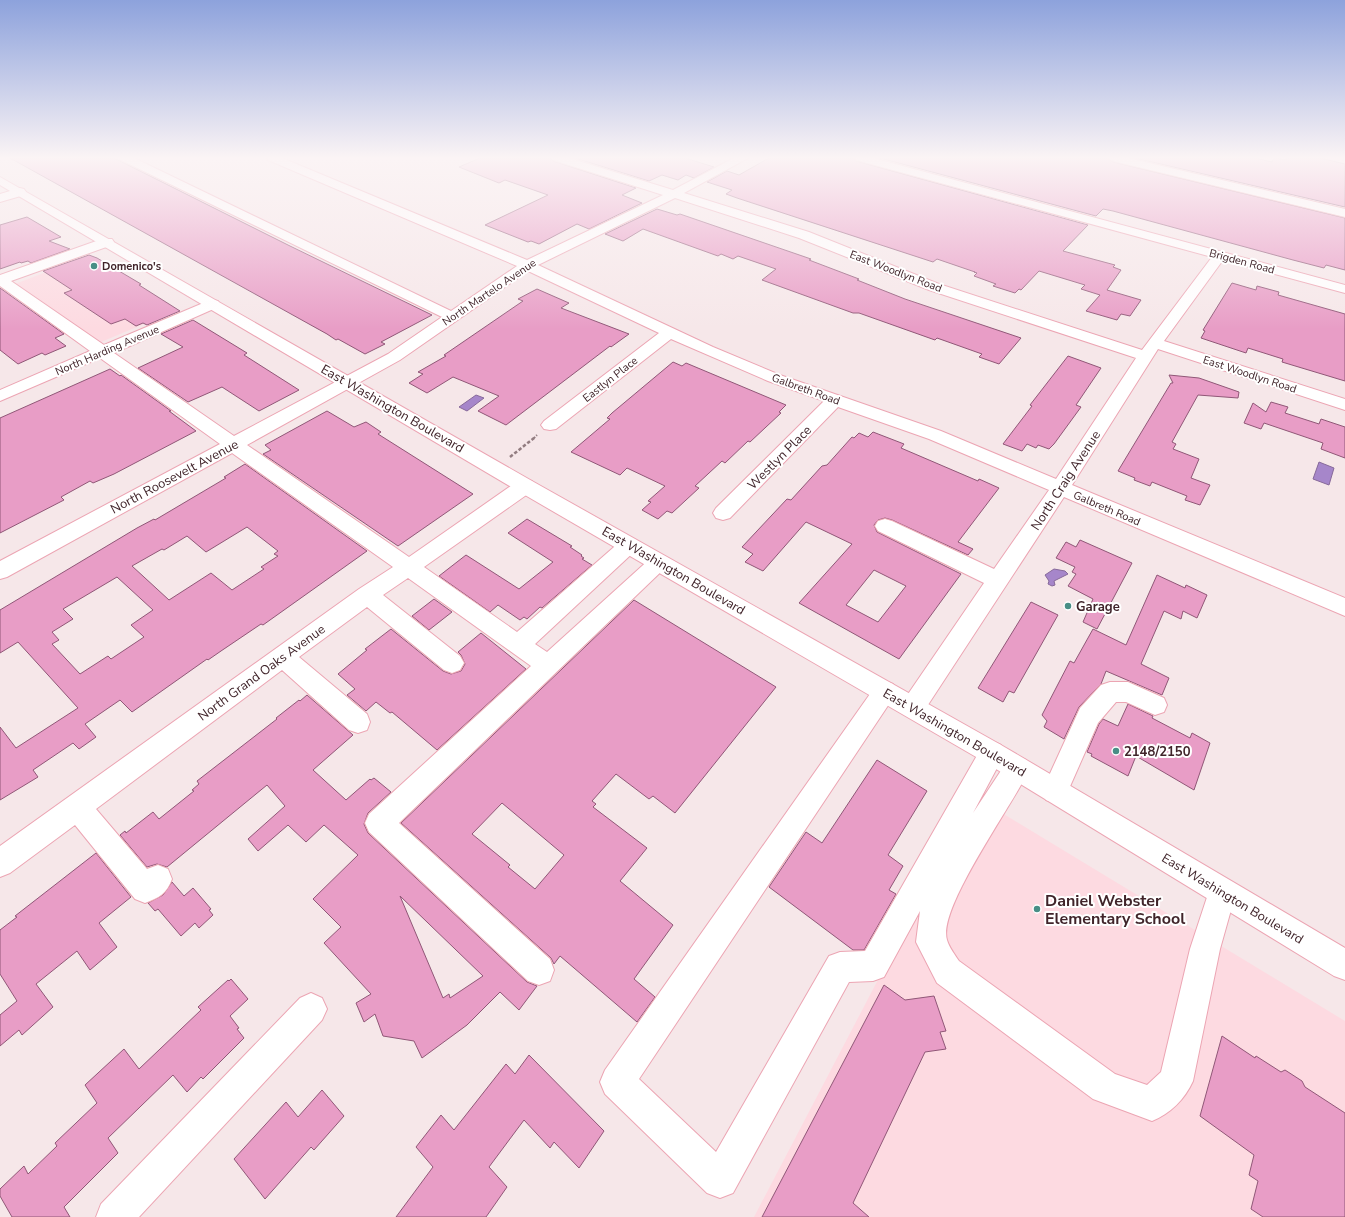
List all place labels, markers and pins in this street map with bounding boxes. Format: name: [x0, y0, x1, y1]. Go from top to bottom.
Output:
place label: Domenico's: [102, 259, 161, 274]
marker: Domenico's: [89, 261, 99, 271]
place label: Garage: [1076, 598, 1120, 616]
marker: Garage: [1063, 601, 1073, 611]
place label: 2148/2150: [1124, 743, 1191, 761]
marker: 2148/2150: [1111, 746, 1121, 756]
place label: Daniel Webster Elementary School: [1045, 890, 1185, 930]
marker: Daniel Webster Elementary School: [1032, 904, 1042, 914]

